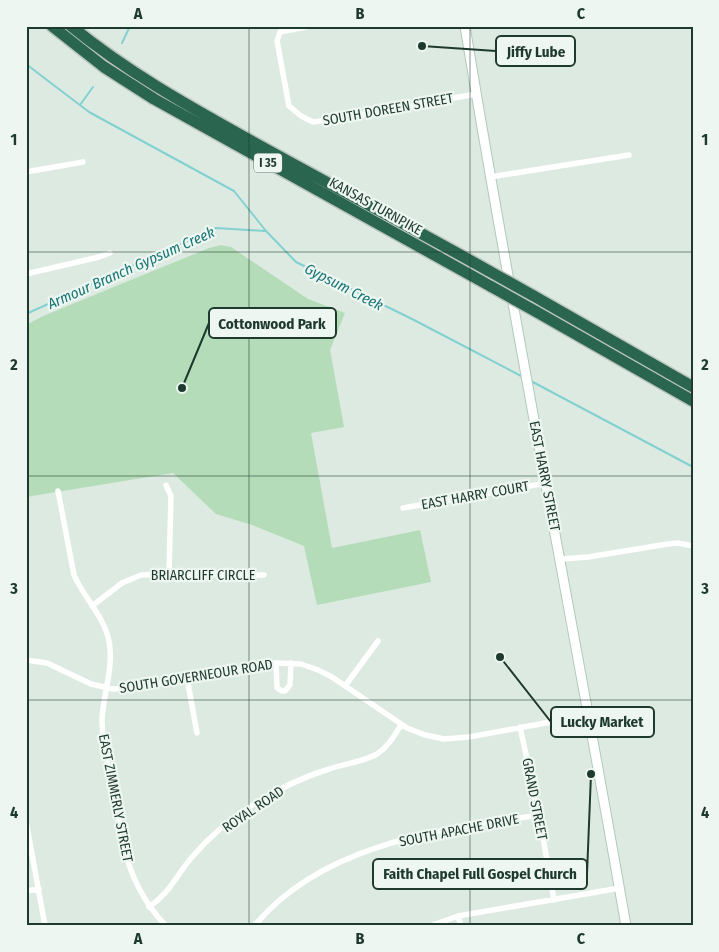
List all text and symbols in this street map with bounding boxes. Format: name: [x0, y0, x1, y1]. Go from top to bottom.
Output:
text: A: [133, 4, 143, 23]
text: B: [356, 4, 365, 23]
text: C: [577, 4, 586, 23]
callout: Jiffy Lube: [496, 36, 575, 66]
text: Jiffy Lube: [506, 43, 566, 61]
street label: SOUTH DOREEN STREET: [322, 90, 455, 129]
text: 1: [11, 130, 17, 149]
text: 1: [702, 130, 708, 149]
road number: I 35: [254, 154, 282, 172]
street label: KANSAS TURNPIKE: [326, 174, 426, 239]
water label: Armour Branch Gypsum Creek: [44, 223, 218, 313]
water label: Gypsum Creek: [302, 259, 387, 315]
callout: Cottonwood Park: [209, 308, 336, 338]
text: Cottonwood Park: [218, 315, 326, 333]
text: 2: [9, 355, 18, 374]
text: 2: [700, 355, 709, 374]
street label: EAST HARRY STREET: [526, 420, 564, 533]
street label: EAST HARRY COURT: [420, 478, 531, 513]
street label: BRIARCLIFF CIRCLE: [151, 567, 256, 584]
text: 3: [9, 579, 18, 598]
text: 3: [700, 579, 709, 598]
street label: SOUTH GOVERNEOUR ROAD: [118, 656, 274, 697]
callout: Lucky Market: [551, 707, 654, 737]
text: Lucky Market: [560, 713, 644, 731]
street label: EAST ZIMMERLY STREET: [95, 733, 136, 864]
street label: GRAND STREET: [518, 757, 551, 842]
street label: ROYAL ROAD: [219, 783, 287, 836]
text: 4: [10, 803, 18, 822]
text: 4: [701, 803, 709, 822]
street label: SOUTH APACHE DRIVE: [398, 810, 521, 850]
callout: Faith Chapel Full Gospel Church: [373, 859, 587, 889]
text: Faith Chapel Full Gospel Church: [383, 865, 577, 883]
text: A: [133, 929, 143, 948]
text: B: [356, 929, 365, 948]
text: C: [577, 929, 586, 948]

